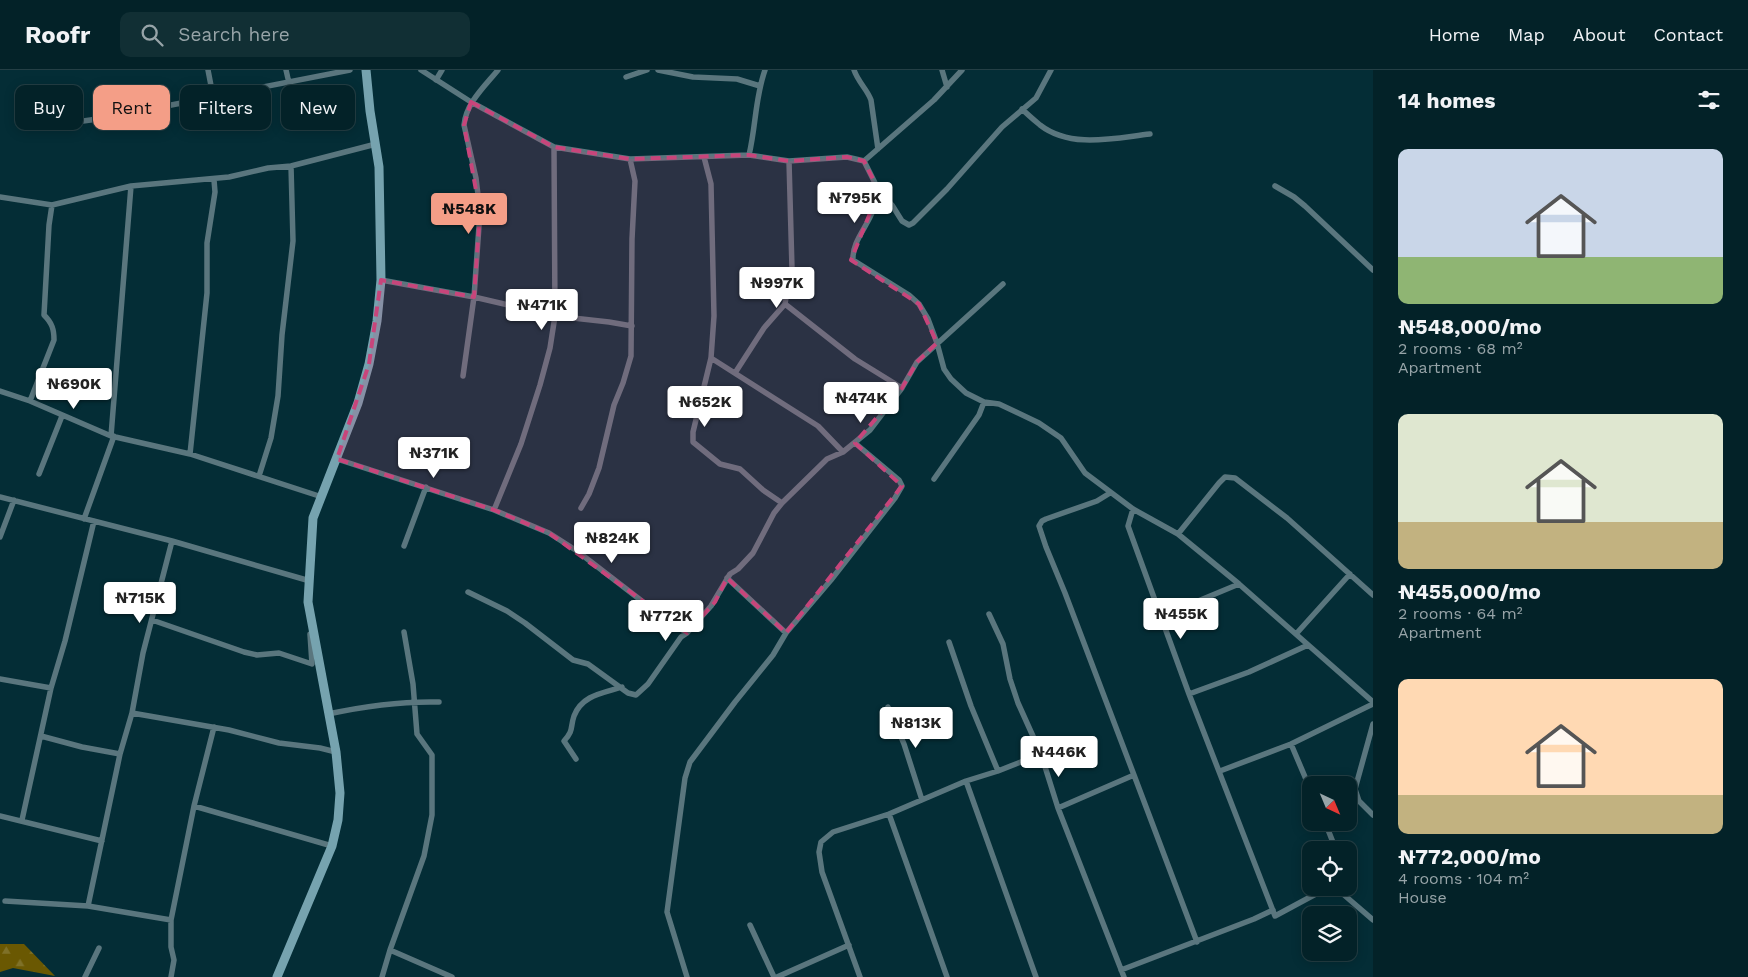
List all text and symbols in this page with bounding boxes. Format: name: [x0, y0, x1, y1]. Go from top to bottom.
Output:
search box: [120, 12, 470, 57]
text: Roofr: [25, 21, 90, 49]
icon: search: [138, 21, 166, 49]
text: Search here: [178, 23, 290, 46]
text: Home: [1429, 24, 1480, 45]
text: Map: [1508, 24, 1545, 45]
text: About: [1573, 24, 1625, 45]
text: Contact: [1653, 24, 1723, 45]
chip: Buy: [15, 85, 83, 130]
chip: Rent: [93, 85, 170, 130]
chip: Filters: [180, 85, 271, 130]
chip: New: [281, 85, 355, 130]
icon: filters: [1695, 86, 1723, 114]
text: 14 homes: [1398, 88, 1495, 113]
icon: home: [1516, 181, 1606, 271]
pin: ₦795K: [820, 182, 890, 224]
text: ₦795K: [828, 188, 882, 207]
pin: ₦548K: [434, 192, 504, 235]
text: ₦548K: [442, 199, 496, 218]
pin: ₦997K: [742, 266, 812, 309]
text: ₦997K: [750, 273, 804, 292]
pin: ₦471K: [507, 288, 577, 331]
text: ₦471K: [517, 295, 567, 314]
text: ₦548,000/mo: [1398, 314, 1542, 339]
text: 2 rooms · 68 m²: [1398, 339, 1523, 358]
text: Apartment: [1398, 358, 1481, 377]
pin: ₦690K: [39, 368, 109, 410]
text: ₦690K: [47, 374, 101, 393]
pin: ₦474K: [826, 382, 896, 424]
pin: ₦652K: [670, 386, 740, 428]
text: ₦474K: [835, 388, 887, 407]
text: ₦652K: [679, 392, 731, 411]
pin: ₦371K: [399, 436, 469, 479]
text: ₦371K: [409, 443, 459, 462]
icon: home: [1516, 446, 1606, 536]
pin: ₦824K: [577, 522, 647, 564]
text: ₦824K: [585, 528, 639, 547]
text: ₦455,000/mo: [1398, 579, 1541, 604]
pin: ₦715K: [105, 582, 175, 624]
text: ₦715K: [115, 588, 165, 607]
pin: ₦455K: [1146, 598, 1216, 640]
pin: ₦772K: [631, 600, 701, 642]
text: ₦455K: [1154, 604, 1208, 623]
text: 2 rooms · 64 m²: [1398, 604, 1523, 623]
text: ₦772K: [639, 606, 693, 625]
text: Apartment: [1398, 623, 1481, 642]
pin: ₦813K: [881, 706, 951, 749]
icon: home: [1516, 711, 1606, 801]
text: ₦813K: [891, 713, 941, 732]
pin: ₦446K: [1024, 736, 1094, 778]
text: ₦446K: [1032, 742, 1086, 761]
north arrow: [1302, 776, 1358, 831]
map controls: [1302, 776, 1357, 961]
button: locate: [1302, 841, 1357, 896]
text: ₦772,000/mo: [1398, 844, 1541, 869]
text: 4 rooms · 104 m²: [1398, 869, 1529, 888]
text: House: [1398, 888, 1447, 907]
button: layers: [1302, 906, 1357, 961]

